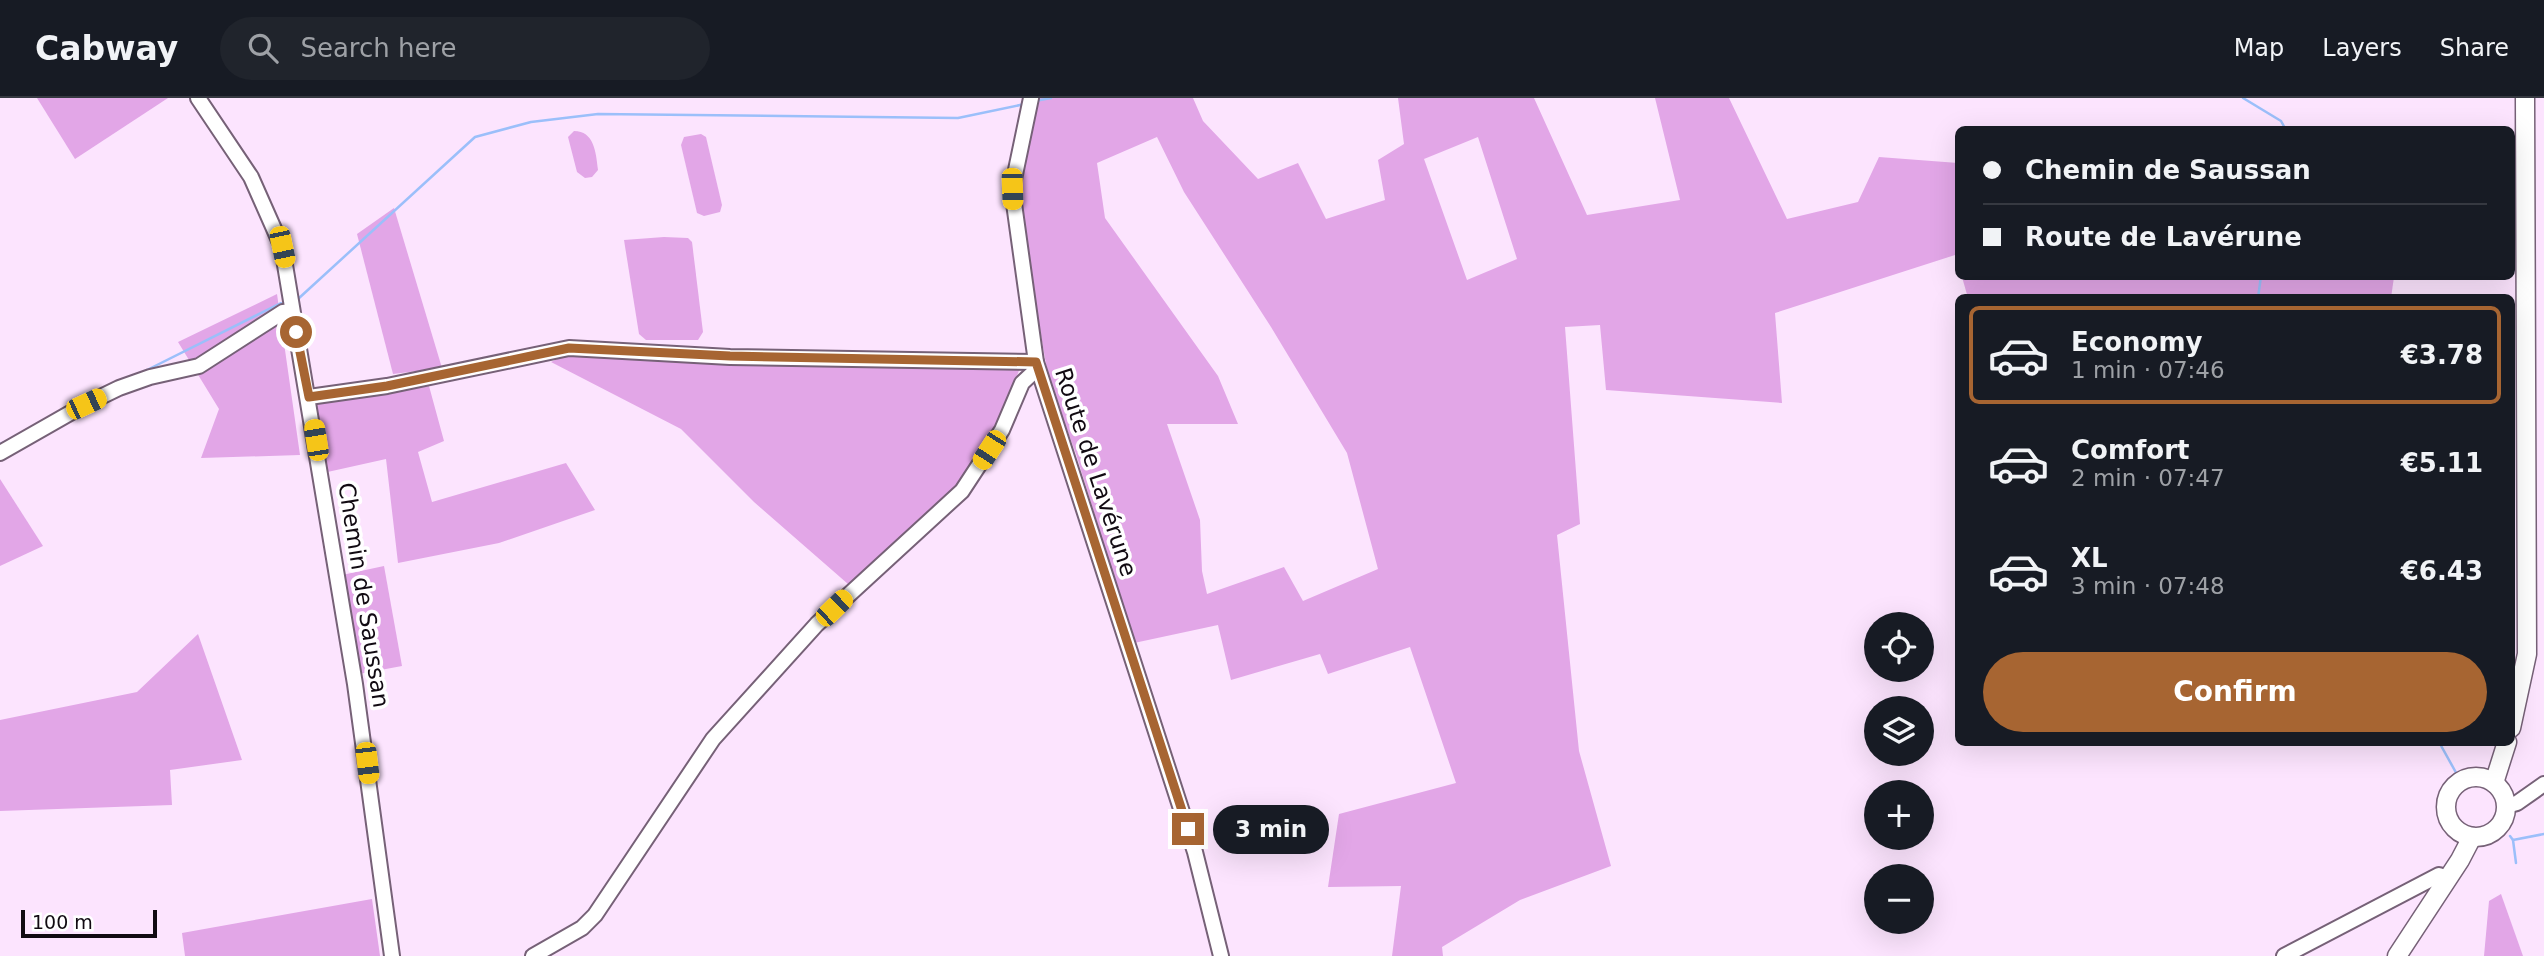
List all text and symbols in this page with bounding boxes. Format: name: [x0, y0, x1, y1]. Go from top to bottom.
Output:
search box: [220, 17, 710, 80]
text: Cabway: [35, 29, 178, 68]
icon: search: [244, 29, 282, 67]
text: Search here: [300, 33, 457, 63]
text: Map: [2234, 34, 2284, 62]
text: Layers: [2322, 34, 2402, 62]
text: Share: [2440, 34, 2509, 62]
text: Chemin de Saussan: [2025, 155, 2311, 185]
car: [1001, 168, 1024, 210]
text: Route de Lavérune: [2025, 222, 2302, 252]
car: [268, 224, 297, 270]
route start: [280, 316, 312, 348]
icon: car: [1987, 324, 2050, 387]
text: Economy: [2071, 327, 2202, 357]
text: €3.78: [2401, 340, 2483, 370]
text: 1 min · 07:46: [2071, 357, 2225, 383]
street label: Route de Lavérune: [1050, 365, 1142, 579]
car: [63, 386, 110, 422]
car: [303, 418, 330, 462]
car: [969, 427, 1010, 473]
icon: car: [1987, 432, 2050, 495]
text: Comfort: [2071, 435, 2189, 465]
text: €5.11: [2401, 448, 2483, 478]
text: 2 min · 07:47: [2071, 465, 2225, 491]
street label: Chemin de Saussan: [333, 481, 395, 709]
icon: car: [1987, 540, 2050, 603]
text: XL: [2071, 543, 2108, 573]
text: €6.43: [2401, 556, 2483, 586]
text: 3 min · 07:48: [2071, 573, 2225, 599]
car: [812, 586, 857, 630]
map controls: [1864, 612, 1934, 934]
button: locate: [1864, 612, 1934, 682]
button: Confirm: [1983, 652, 2487, 732]
button: layers: [1864, 696, 1934, 766]
car: [355, 741, 380, 785]
button: +: [1864, 780, 1934, 850]
callout: 3 min: [1212, 804, 1328, 854]
route end: [1172, 813, 1204, 845]
text: 3 min: [1235, 816, 1307, 842]
button: −: [1864, 864, 1934, 934]
scale bar: [21, 907, 158, 939]
text: 100 m: [32, 911, 93, 933]

